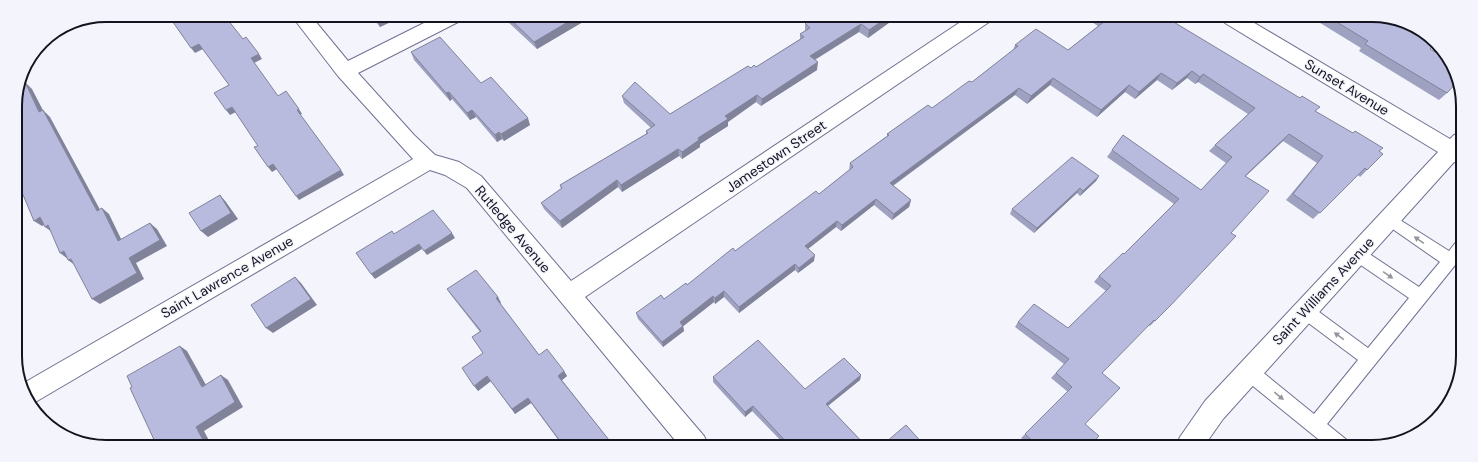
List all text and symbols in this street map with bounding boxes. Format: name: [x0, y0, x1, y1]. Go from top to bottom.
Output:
street label: Sunset Avenue: [1301, 55, 1393, 119]
street label: Jamestown Street: [722, 116, 830, 196]
street label: Rutledge Avenue: [471, 182, 555, 276]
street label: Saint Lawrence Avenue: [158, 232, 297, 322]
street label: Saint Williams Avenue: [1268, 233, 1378, 349]
one-way arrow: [1414, 236, 1424, 244]
one-way arrow: [1383, 271, 1394, 279]
one-way arrow: [1333, 331, 1344, 340]
one-way arrow: [1274, 392, 1285, 400]

